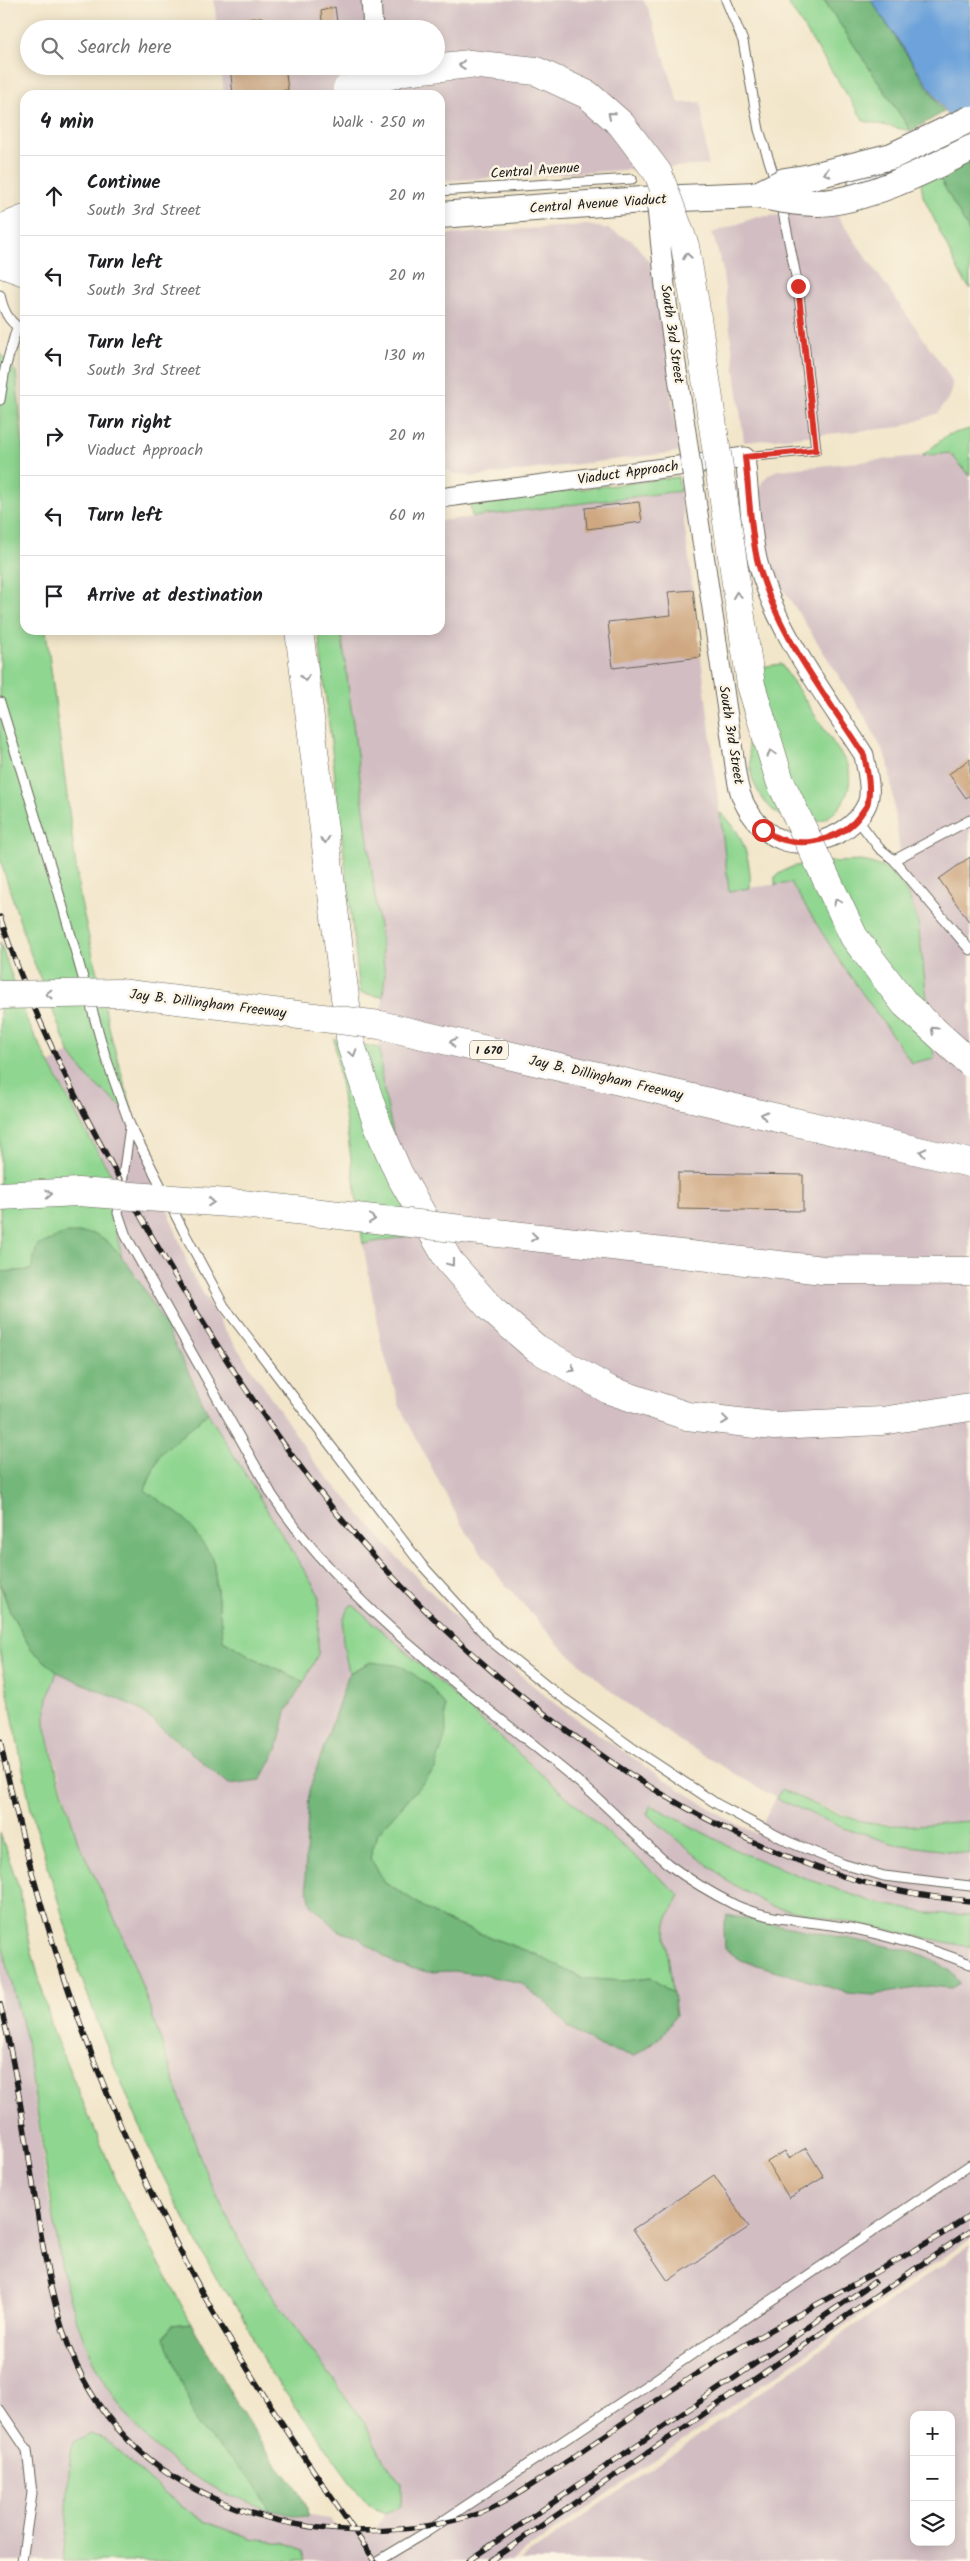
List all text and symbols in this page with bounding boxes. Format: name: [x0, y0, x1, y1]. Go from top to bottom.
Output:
search box: [20, 20, 445, 75]
text: Search here: [78, 33, 172, 63]
icon: search: [38, 34, 66, 62]
one-way arrow: [458, 59, 466, 70]
text: 4 min: [40, 106, 94, 139]
text: Walk · 250 m: [332, 110, 425, 135]
one-way arrow: [608, 112, 617, 121]
street label: Central Avenue: [490, 157, 581, 185]
one-way arrow: [822, 167, 831, 178]
text: Continue: [87, 168, 160, 198]
icon: ahead: [40, 182, 68, 210]
text: 20 m: [389, 183, 425, 208]
street label: Central Avenue Viaduct: [529, 188, 668, 220]
text: South 3rd Street: [87, 198, 201, 223]
text: Turn left: [87, 248, 162, 278]
one-way arrow: [682, 252, 692, 260]
icon: left: [40, 262, 68, 290]
text: 20 m: [389, 263, 425, 288]
route end: [787, 275, 810, 298]
text: South 3rd Street: [87, 278, 201, 303]
street label: South 3rd Street: [654, 283, 690, 386]
text: Turn left: [87, 328, 162, 358]
icon: left: [40, 342, 68, 370]
text: 130 m: [384, 343, 425, 368]
text: South 3rd Street: [87, 358, 201, 383]
text: Turn right: [87, 408, 172, 438]
icon: right: [40, 422, 68, 450]
text: 20 m: [389, 423, 425, 448]
text: Viaduct Approach: [87, 438, 203, 463]
street label: Viaduct Approach: [576, 455, 680, 491]
text: Turn left: [87, 501, 162, 531]
icon: left: [40, 502, 68, 530]
text: 60 m: [389, 503, 425, 528]
text: Arrive at destination: [87, 581, 263, 611]
icon: arrive: [40, 582, 68, 610]
one-way arrow: [733, 591, 743, 599]
one-way arrow: [299, 675, 310, 683]
street label: South 3rd Street: [712, 684, 750, 787]
one-way arrow: [767, 750, 777, 758]
route start: [752, 819, 775, 842]
one-way arrow: [319, 836, 330, 844]
one-way arrow: [833, 898, 843, 907]
street label: Jay B. Dillingham Freeway: [128, 983, 288, 1025]
one-way arrow: [45, 989, 52, 999]
one-way arrow: [931, 1027, 940, 1036]
one-way arrow: [448, 1037, 457, 1048]
road number: I 670: [470, 1040, 508, 1060]
one-way arrow: [347, 1048, 357, 1057]
street label: Jay B. Dillingham Freeway: [527, 1050, 686, 1107]
one-way arrow: [760, 1110, 769, 1121]
one-way arrow: [918, 1147, 927, 1158]
one-way arrow: [45, 1188, 53, 1199]
one-way arrow: [207, 1196, 215, 1207]
one-way arrow: [369, 1213, 377, 1224]
one-way arrow: [530, 1231, 538, 1242]
one-way arrow: [445, 1257, 454, 1267]
one-way arrow: [567, 1362, 576, 1372]
one-way arrow: [721, 1414, 729, 1425]
map controls: [910, 2411, 955, 2546]
button: +: [910, 2411, 955, 2456]
button: −: [910, 2456, 955, 2501]
button: layers: [910, 2501, 955, 2546]

